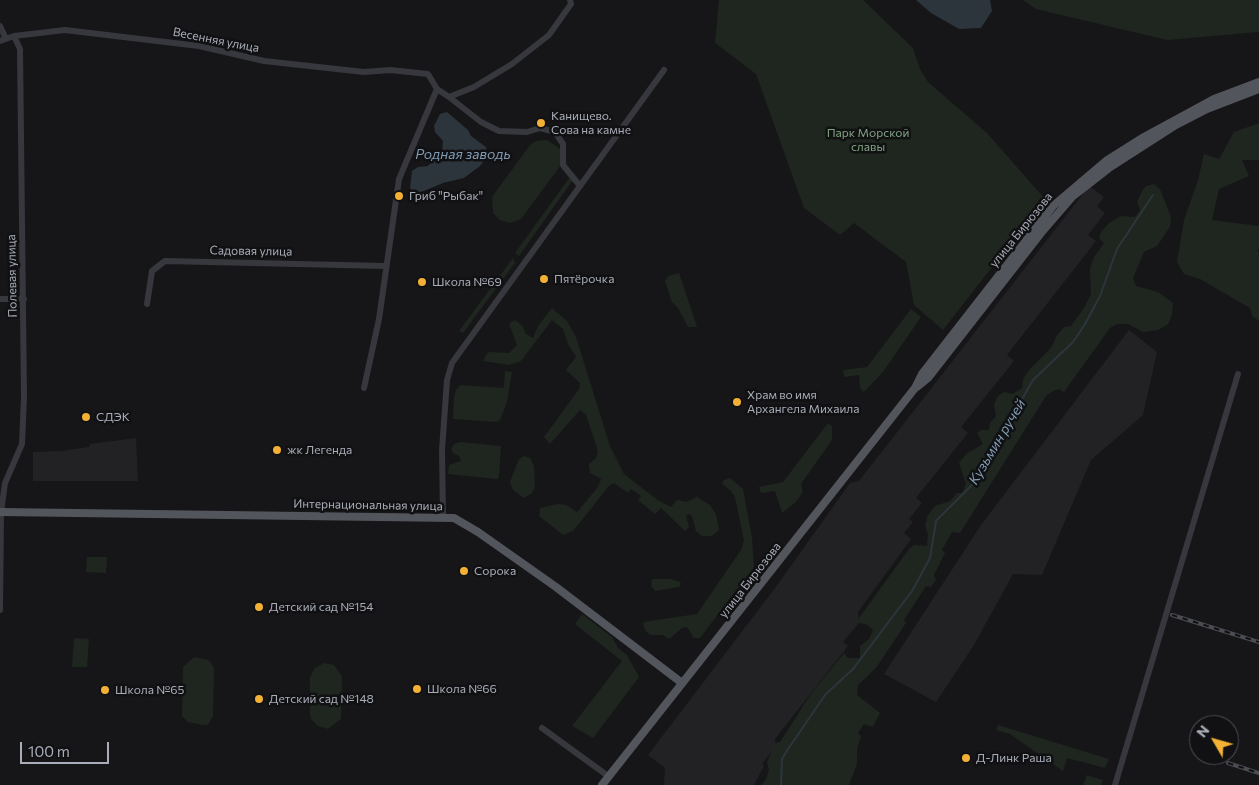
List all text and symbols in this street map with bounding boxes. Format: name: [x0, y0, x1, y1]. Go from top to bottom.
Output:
street label: Весенняя улица: [172, 25, 260, 55]
place label: Канищево. Сова на камне: [551, 109, 631, 137]
marker: Канищево. Сова на камне: [535, 117, 547, 129]
park label: Парк Морской славы: [827, 126, 909, 154]
water label: Родная заводь: [415, 146, 511, 162]
place label: Гриб "Рыбак": [409, 189, 483, 203]
marker: Гриб "Рыбак": [393, 190, 405, 202]
street label: улица Бирюзова: [986, 190, 1056, 270]
street label: Полевая улица: [4, 234, 20, 318]
street label: Садовая улица: [210, 243, 292, 259]
place label: Пятёрочка: [554, 272, 614, 286]
marker: Пятёрочка: [538, 273, 550, 285]
place label: Школа №69: [432, 275, 502, 289]
marker: Школа №69: [416, 276, 428, 288]
place label: Храм во имя Архангела Михаила: [747, 388, 859, 416]
marker: Храм во имя Архангела Михаила: [731, 396, 743, 408]
water label: Кузьмин ручей: [965, 396, 1029, 488]
place label: СДЭК: [96, 410, 130, 424]
marker: СДЭК: [80, 411, 92, 423]
place label: жк Легенда: [287, 443, 352, 457]
marker: жк Легенда: [271, 444, 283, 456]
street label: Интернациональная улица: [293, 496, 443, 514]
street label: улица Бирюзова: [716, 539, 784, 621]
place label: Сорока: [474, 564, 516, 578]
marker: Сорока: [458, 565, 470, 577]
place label: Детский сад №154: [269, 600, 373, 614]
marker: Детский сад №154: [253, 601, 265, 613]
place label: Школа №66: [427, 682, 497, 696]
place label: Школа №65: [115, 683, 184, 697]
marker: Школа №66: [411, 683, 423, 695]
marker: Школа №65: [99, 684, 111, 696]
place label: Детский сад №148: [269, 692, 374, 706]
marker: Детский сад №148: [253, 693, 265, 705]
north arrow: [1189, 715, 1239, 765]
text: N: [1193, 722, 1213, 740]
scale bar: [22, 732, 111, 764]
text: 100 m: [28, 742, 70, 760]
place label: Д-Линк Раша: [976, 751, 1052, 765]
marker: Д-Линк Раша: [960, 752, 972, 764]

